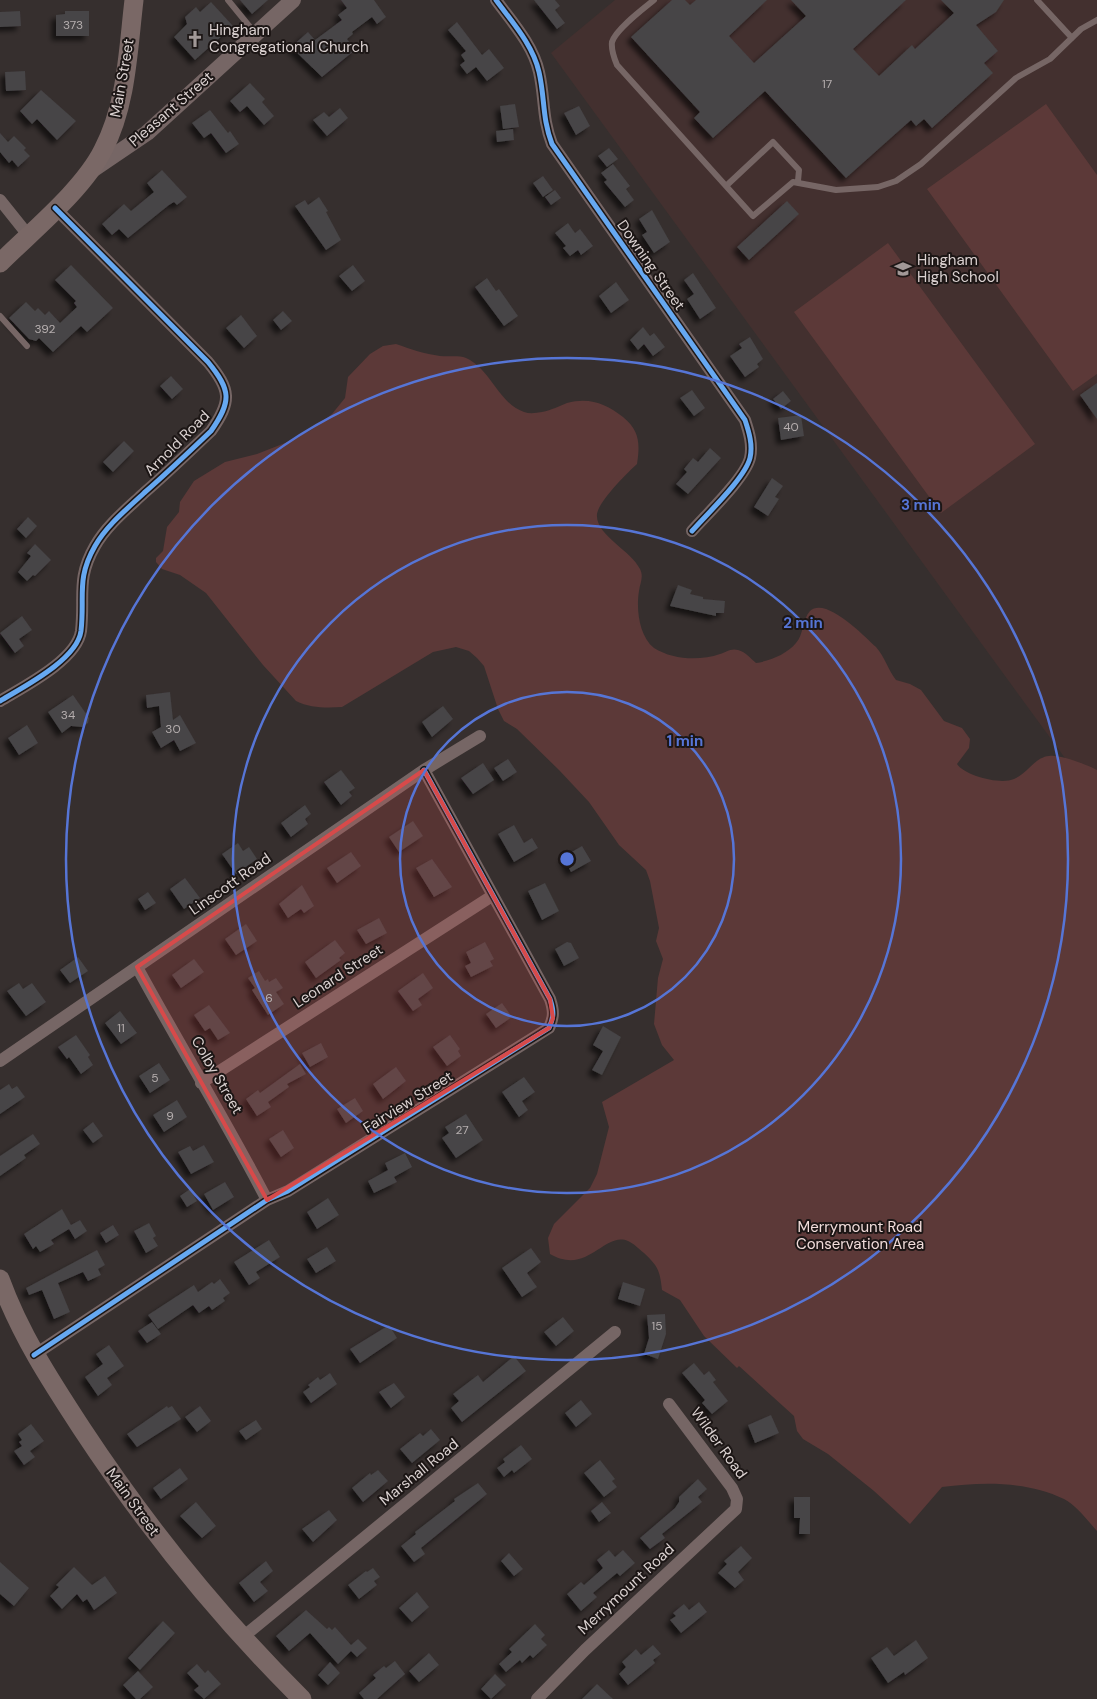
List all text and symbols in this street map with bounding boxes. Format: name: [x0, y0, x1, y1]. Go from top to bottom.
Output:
house number: 373: [63, 17, 83, 33]
place label: Hingham Congregational Church: [209, 20, 369, 57]
church icon: Hingham Congregational Church: [185, 29, 205, 49]
street label: Main Street: [105, 37, 139, 119]
street label: Pleasant Street: [125, 67, 217, 151]
house number: 17: [822, 76, 832, 92]
street label: Downing Street: [612, 216, 690, 314]
place label: Hingham High School: [917, 250, 999, 287]
school or university icon: Hingham High School: [893, 259, 913, 279]
house number: 392: [35, 321, 56, 337]
street label: Arnold Road: [140, 406, 214, 480]
house number: 40: [783, 419, 799, 435]
text: 3 min: [901, 495, 941, 515]
text: 2 min: [783, 613, 823, 633]
house number: 34: [61, 707, 75, 723]
house number: 30: [165, 721, 181, 737]
text: 1 min: [667, 731, 703, 751]
street label: Linscott Road: [185, 848, 275, 920]
centre of rings: [558, 850, 576, 868]
street label: Leonard Street: [289, 940, 387, 1012]
house number: 6: [265, 990, 273, 1006]
house number: 11: [117, 1020, 125, 1036]
street label: Colby Street: [187, 1032, 247, 1118]
street label: Fairview Street: [359, 1066, 457, 1138]
house number: 5: [151, 1070, 159, 1086]
house number: 9: [166, 1108, 174, 1124]
house number: 27: [455, 1122, 469, 1138]
park label: Merrymount Road Conservation Area: [796, 1217, 924, 1254]
house number: 15: [651, 1318, 663, 1334]
street label: Wilder Road: [686, 1403, 752, 1483]
street label: Marshall Road: [375, 1434, 463, 1510]
street label: Main Street: [102, 1464, 165, 1540]
street label: Merrymount Road: [574, 1539, 678, 1639]

